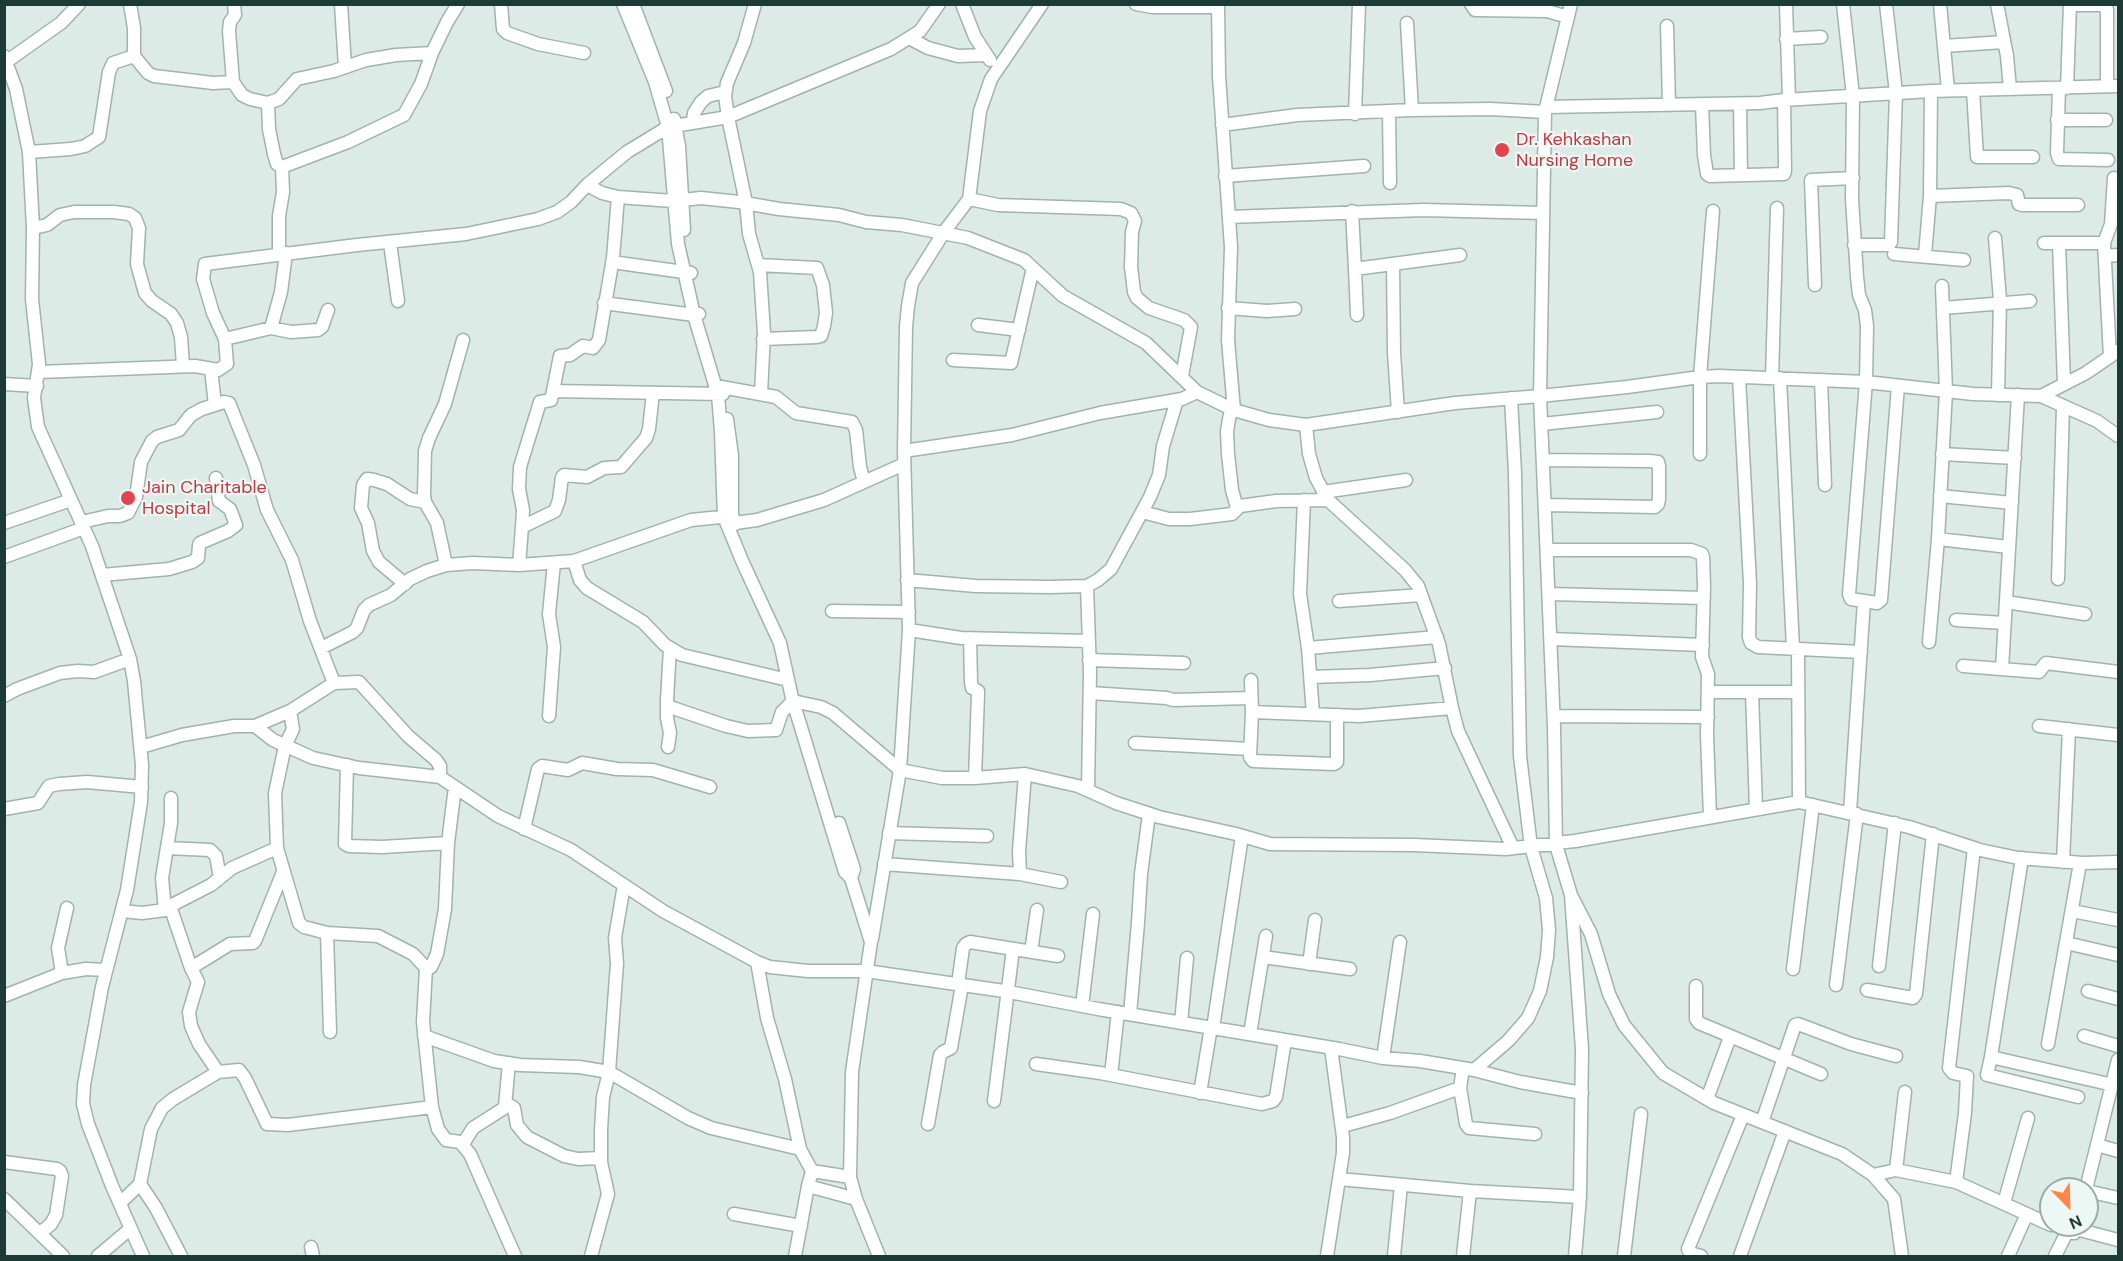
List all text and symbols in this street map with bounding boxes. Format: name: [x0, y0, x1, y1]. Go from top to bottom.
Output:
place label: Dr. Kehkashan Nursing Home: [1516, 129, 1633, 172]
marker: Dr. Kehkashan Nursing Home: [1493, 141, 1511, 159]
place label: Jain Charitable Hospital: [142, 477, 267, 520]
marker: Jain Charitable Hospital: [119, 489, 137, 507]
north arrow: [2039, 1177, 2099, 1237]
text: N: [2066, 1210, 2085, 1234]

